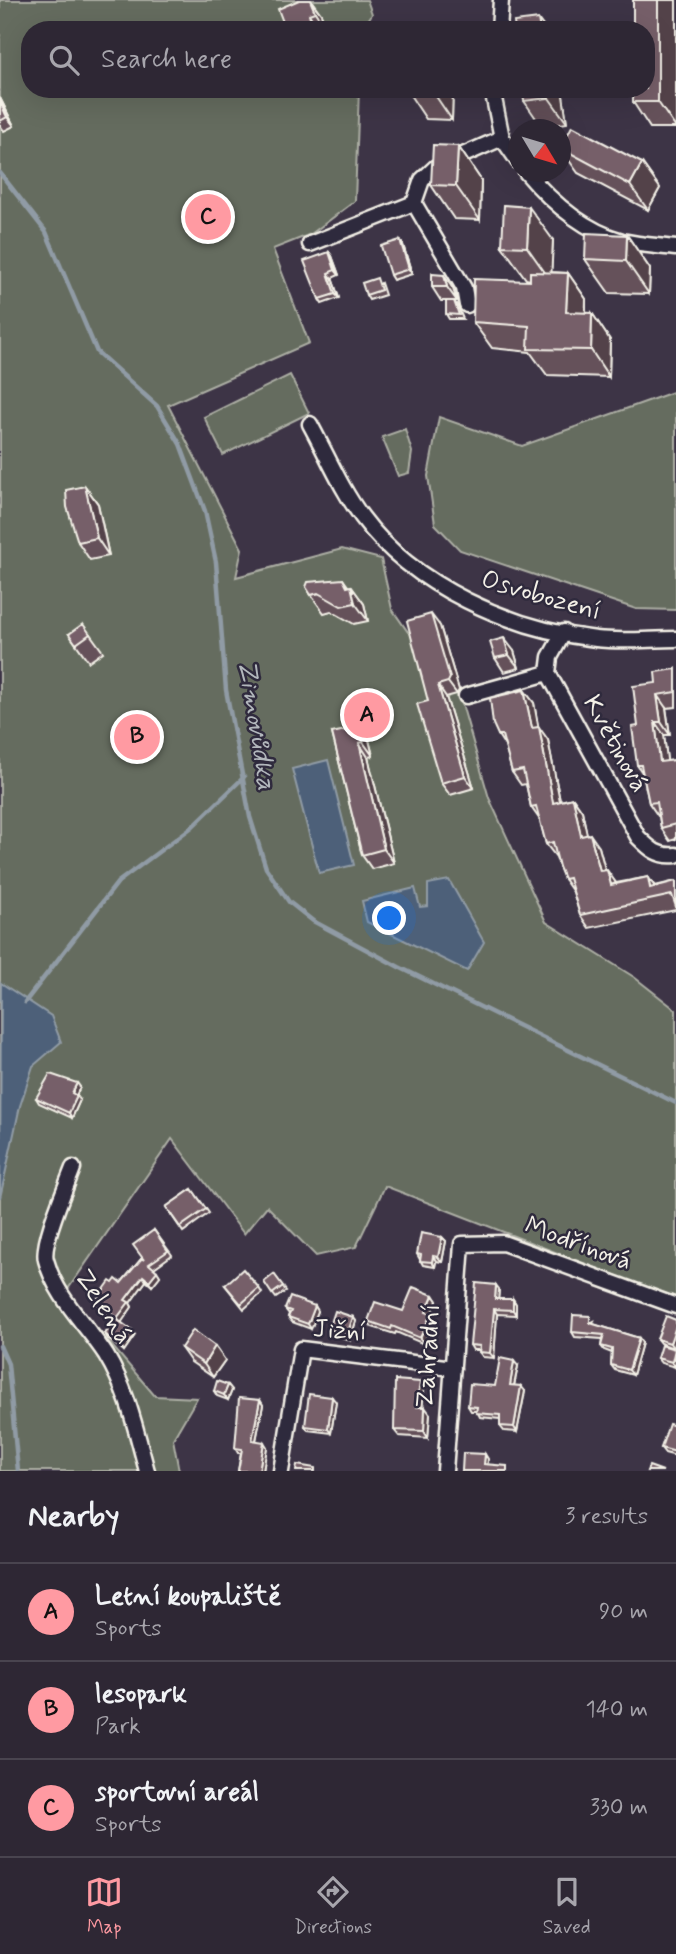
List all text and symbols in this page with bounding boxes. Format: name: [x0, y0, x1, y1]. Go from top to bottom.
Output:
search box: [21, 21, 655, 98]
icon: search: [45, 41, 83, 79]
text: Search here: [101, 43, 232, 77]
north arrow: [508, 119, 571, 182]
pin: C: [185, 191, 231, 243]
street label: Osvobození: [477, 563, 605, 629]
water label: Zimovůdka: [227, 657, 285, 793]
pin: A: [344, 689, 390, 741]
street label: Květinová: [574, 689, 656, 799]
pin: B: [114, 711, 160, 763]
your location: [372, 901, 406, 935]
street label: Modřínová: [520, 1209, 636, 1279]
street label: Zelená: [66, 1263, 140, 1351]
street label: Zahradní: [408, 1303, 450, 1409]
street label: Jižní: [312, 1312, 368, 1350]
text: Nearby: [28, 1497, 119, 1536]
text: 3 results: [565, 1502, 648, 1532]
text: Letní koupaliště: [95, 1580, 281, 1614]
text: A: [43, 1597, 59, 1627]
text: 90 m: [599, 1597, 648, 1627]
text: Sports: [95, 1614, 162, 1644]
text: lesopark: [95, 1678, 187, 1712]
text: B: [44, 1695, 58, 1725]
text: 140 m: [585, 1695, 648, 1725]
text: Park: [95, 1712, 141, 1742]
text: sportovní areál: [95, 1776, 259, 1810]
text: C: [43, 1793, 59, 1823]
text: 330 m: [590, 1793, 648, 1823]
text: Sports: [95, 1810, 162, 1840]
tab: Map: [85, 1873, 123, 1940]
tab: Directions: [294, 1873, 372, 1940]
tab: Saved: [543, 1873, 591, 1940]

